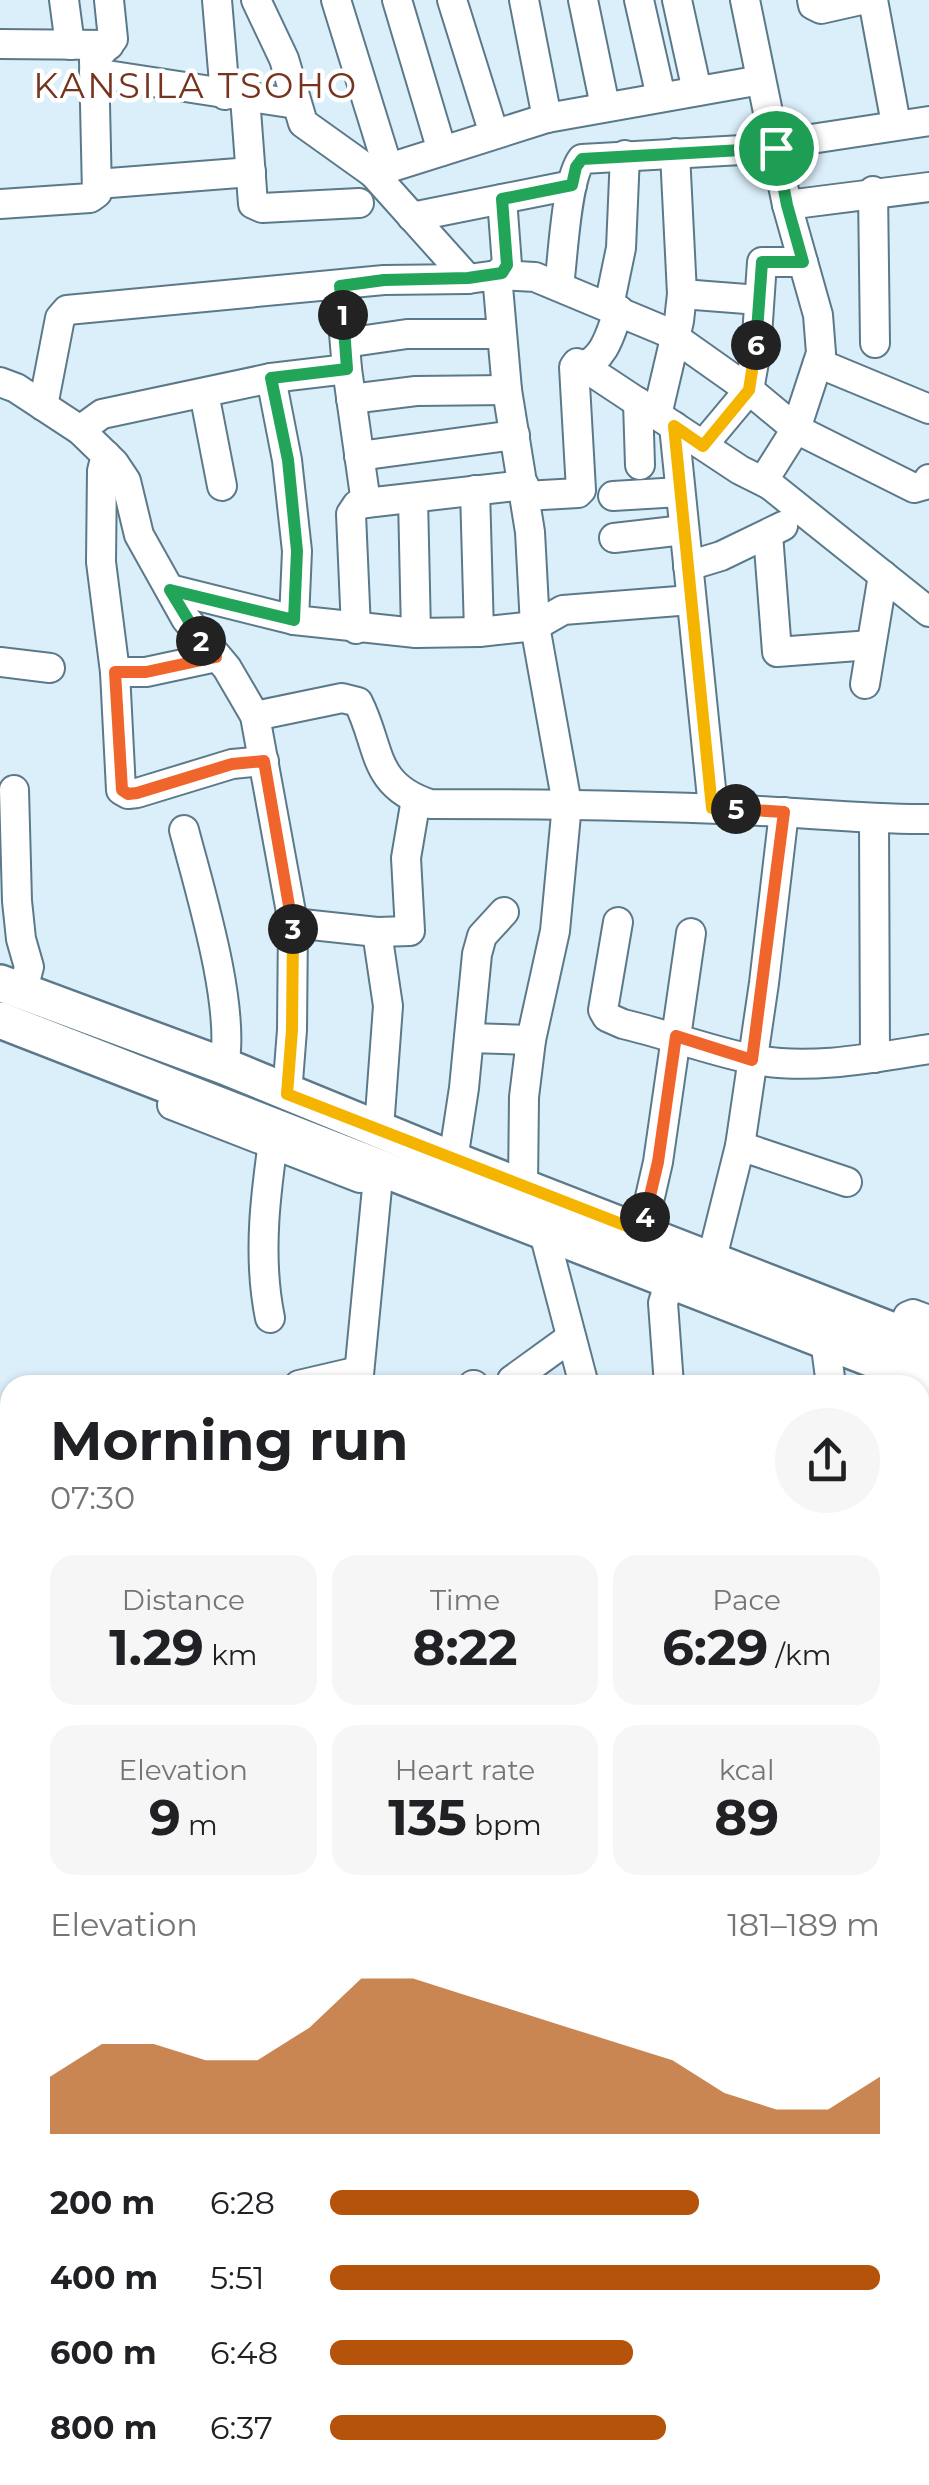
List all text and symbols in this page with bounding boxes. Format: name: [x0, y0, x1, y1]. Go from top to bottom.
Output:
district label: KANSILA TSOHO: [33, 64, 359, 107]
pin: [734, 106, 819, 191]
icon: arrive: [749, 121, 804, 176]
pin: 1: [318, 290, 368, 340]
text: 1: [338, 298, 348, 332]
pin: 6: [731, 320, 781, 370]
text: 6: [747, 328, 765, 362]
pin: 2: [176, 616, 226, 666]
text: 2: [193, 624, 209, 658]
pin: 5: [711, 784, 761, 834]
text: 5: [728, 792, 744, 826]
pin: 3: [268, 904, 318, 954]
text: 3: [285, 912, 301, 946]
pin: 4: [620, 1192, 670, 1242]
text: 4: [635, 1200, 655, 1234]
text: Morning run: [50, 1407, 408, 1474]
button: share: [775, 1408, 880, 1513]
text: 07:30: [50, 1478, 135, 1517]
text: Distance: [122, 1583, 245, 1617]
text: Time: [430, 1583, 500, 1617]
text: Pace: [712, 1583, 781, 1617]
text: 1.29: [109, 1617, 204, 1678]
text: 8:22: [412, 1617, 518, 1678]
text: 6:29: [662, 1617, 768, 1678]
text: km: [204, 1638, 257, 1672]
text: /km: [768, 1638, 831, 1672]
text: Elevation: [119, 1753, 248, 1787]
text: Heart rate: [395, 1753, 535, 1787]
text: kcal: [719, 1753, 775, 1787]
text: 9: [149, 1787, 181, 1848]
text: 135: [388, 1787, 467, 1848]
text: 89: [714, 1787, 779, 1848]
text: m: [181, 1808, 218, 1842]
text: bpm: [467, 1808, 542, 1842]
text: Elevation: [50, 1905, 198, 1944]
text: 181–189 m: [727, 1905, 880, 1944]
text: 200 m: [50, 2183, 155, 2222]
text: 6:28: [210, 2183, 275, 2222]
text: 400 m: [50, 2258, 158, 2297]
text: 5:51: [210, 2258, 265, 2297]
text: 600 m: [50, 2333, 156, 2372]
text: 6:48: [210, 2333, 278, 2372]
text: 800 m: [50, 2408, 157, 2447]
text: 6:37: [210, 2408, 273, 2447]

